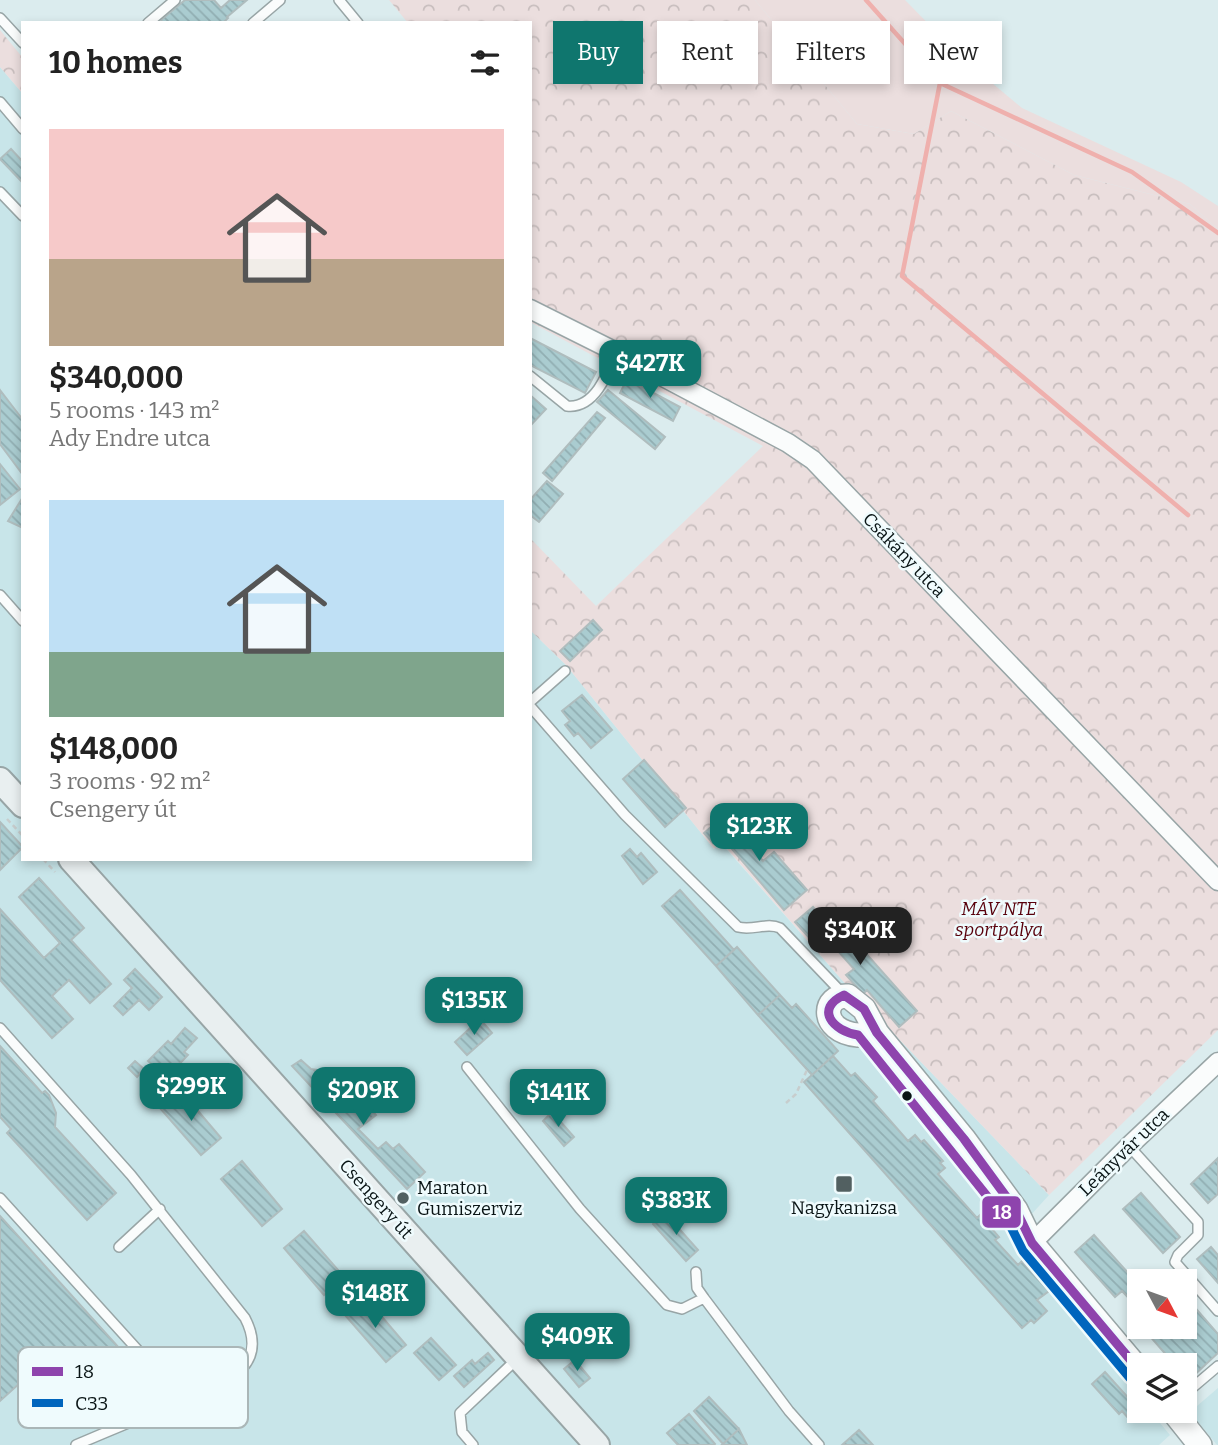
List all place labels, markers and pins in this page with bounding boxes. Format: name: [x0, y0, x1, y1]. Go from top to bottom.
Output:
pin: $427K: [601, 340, 699, 400]
pin: $123K: [710, 804, 808, 863]
pin: $340K: [811, 908, 909, 967]
pin: $135K: [425, 978, 523, 1037]
pin: $299K: [142, 1064, 240, 1123]
pin: $209K: [314, 1068, 412, 1127]
pin: $141K: [509, 1070, 607, 1129]
unlabelled marker: [900, 1089, 914, 1103]
marker: Nagykanizsa: [834, 1174, 854, 1194]
place label: Maraton Gumiszerviz: [417, 1177, 522, 1220]
pin: $383K: [627, 1178, 725, 1237]
marker: Maraton Gumiszerviz: [395, 1190, 411, 1206]
place label: Nagykanizsa: [791, 1197, 897, 1219]
pin: $148K: [326, 1270, 424, 1330]
pin: $409K: [528, 1314, 626, 1373]

